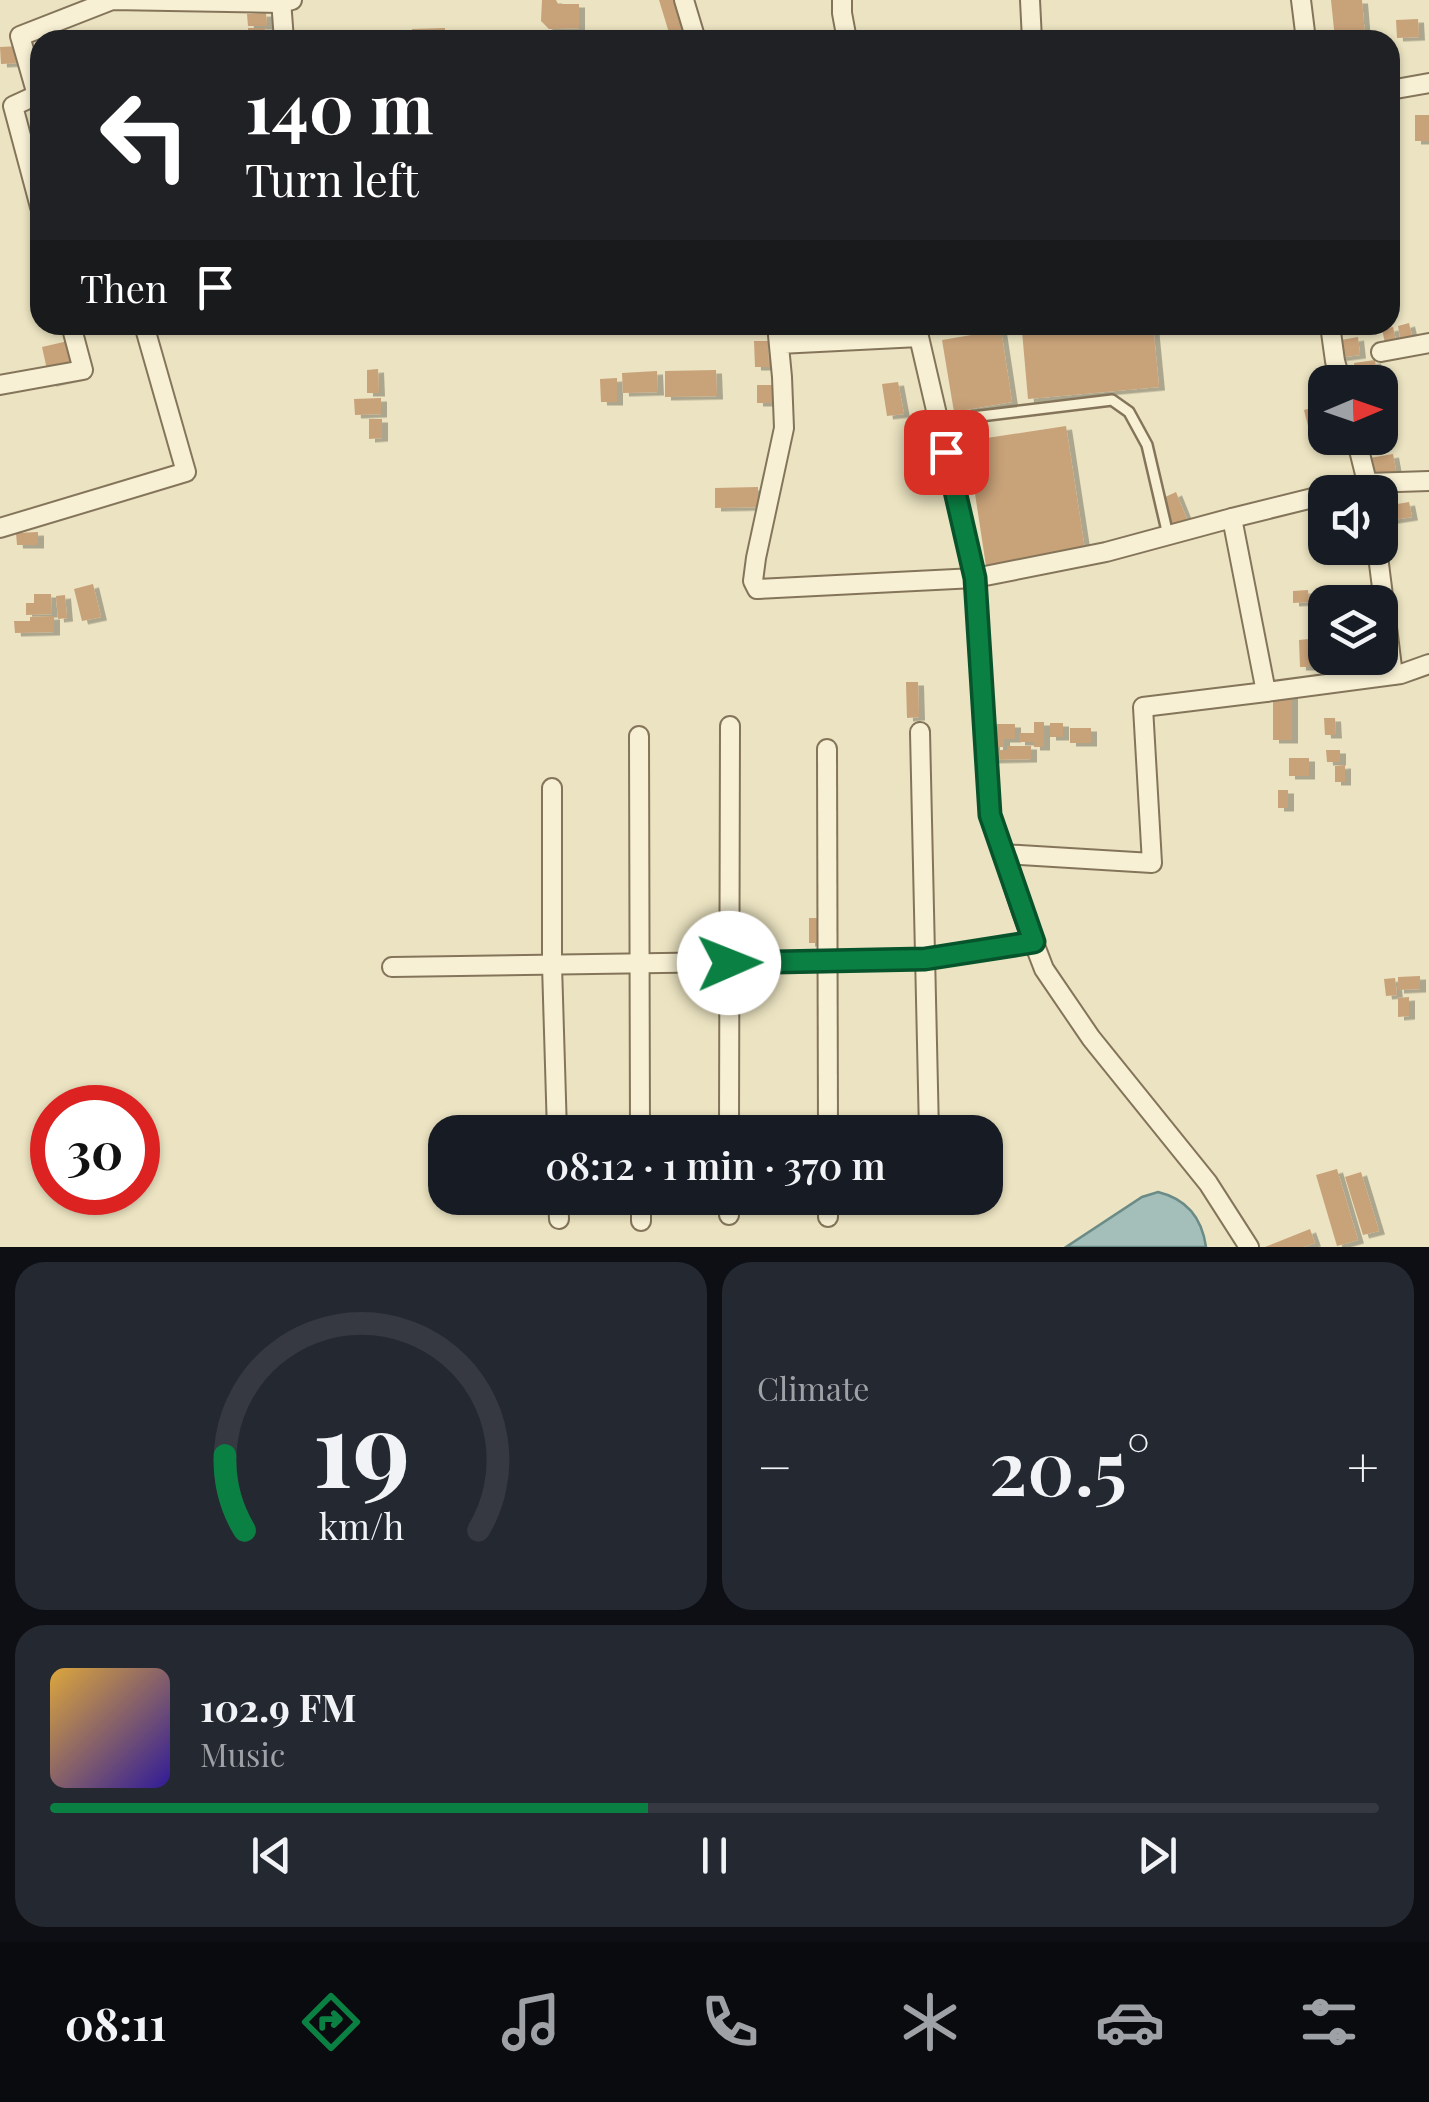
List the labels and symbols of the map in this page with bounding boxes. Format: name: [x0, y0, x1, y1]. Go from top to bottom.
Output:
north arrow: [1308, 365, 1398, 455]
pin: [904, 410, 989, 495]
position arrow: [677, 911, 781, 1015]
speed limit sign: 30: [30, 1085, 160, 1215]

